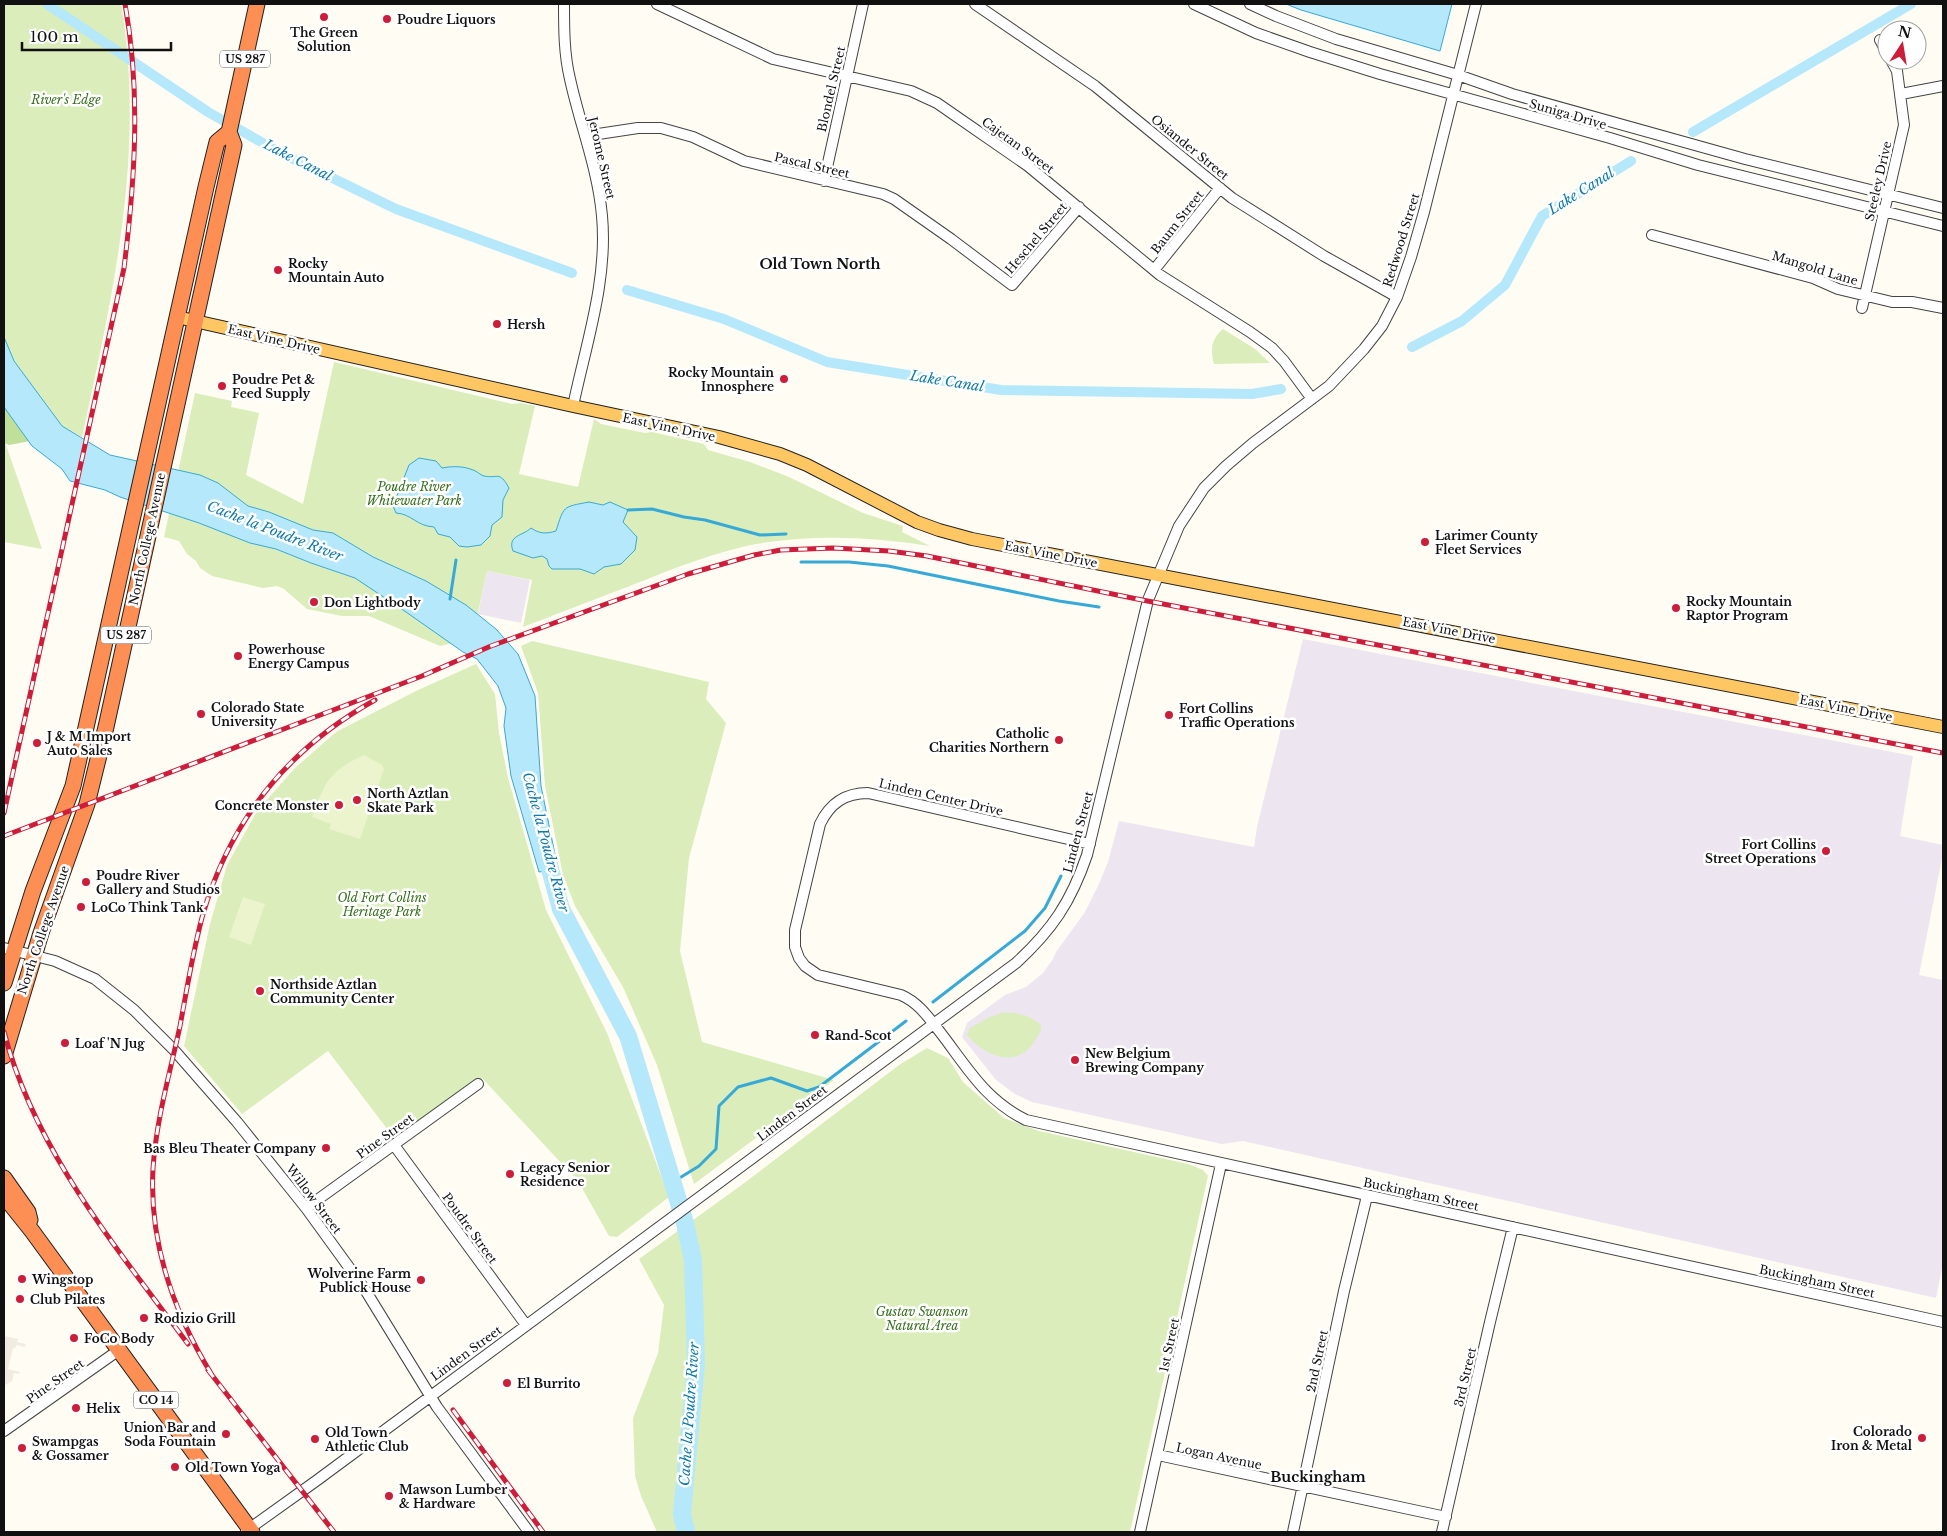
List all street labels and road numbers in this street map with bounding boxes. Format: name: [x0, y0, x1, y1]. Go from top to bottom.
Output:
street label: Blondel Street: [814, 44, 848, 133]
road number: US 287: [220, 51, 270, 68]
street label: Suniga Drive: [1528, 96, 1608, 132]
street label: Osiander Street: [1148, 111, 1232, 183]
street label: Jerome Street: [585, 113, 619, 201]
street label: Cajetan Street: [979, 114, 1057, 177]
street label: Steeley Drive: [1862, 139, 1895, 222]
street label: Pascal Street: [773, 149, 852, 181]
street label: Baum Street: [1148, 187, 1207, 257]
street label: Redwood Street: [1380, 191, 1423, 289]
street label: Heschel Street: [1002, 199, 1070, 277]
street label: Mangold Lane: [1770, 248, 1860, 288]
street label: East Vine Drive: [226, 321, 322, 357]
street label: East Vine Drive: [621, 410, 717, 444]
street label: North College Avenue: [126, 471, 168, 607]
street label: East Vine Drive: [1003, 538, 1099, 570]
street label: East Vine Drive: [1401, 614, 1497, 646]
road number: US 287: [101, 626, 151, 644]
street label: East Vine Drive: [1798, 692, 1894, 724]
street label: Linden Center Drive: [877, 775, 1005, 819]
street label: Linden Street: [1060, 789, 1096, 874]
street label: North College Avenue: [14, 864, 72, 996]
street label: Linden Street: [754, 1081, 830, 1144]
street label: Pine Street: [353, 1110, 417, 1162]
street label: Willow Street: [282, 1161, 345, 1237]
street label: Buckingham Street: [1362, 1174, 1481, 1214]
street label: Poudre Street: [439, 1190, 501, 1267]
street label: Buckingham Street: [1758, 1261, 1877, 1301]
street label: 1st Street: [1156, 1316, 1182, 1373]
street label: Linden Street: [428, 1322, 505, 1384]
street label: 2nd Street: [1303, 1328, 1331, 1394]
street label: 3rd Street: [1451, 1345, 1479, 1408]
street label: Pine Street: [23, 1355, 87, 1406]
road number: CO 14: [134, 1392, 178, 1408]
street label: Logan Avenue: [1175, 1440, 1263, 1472]

